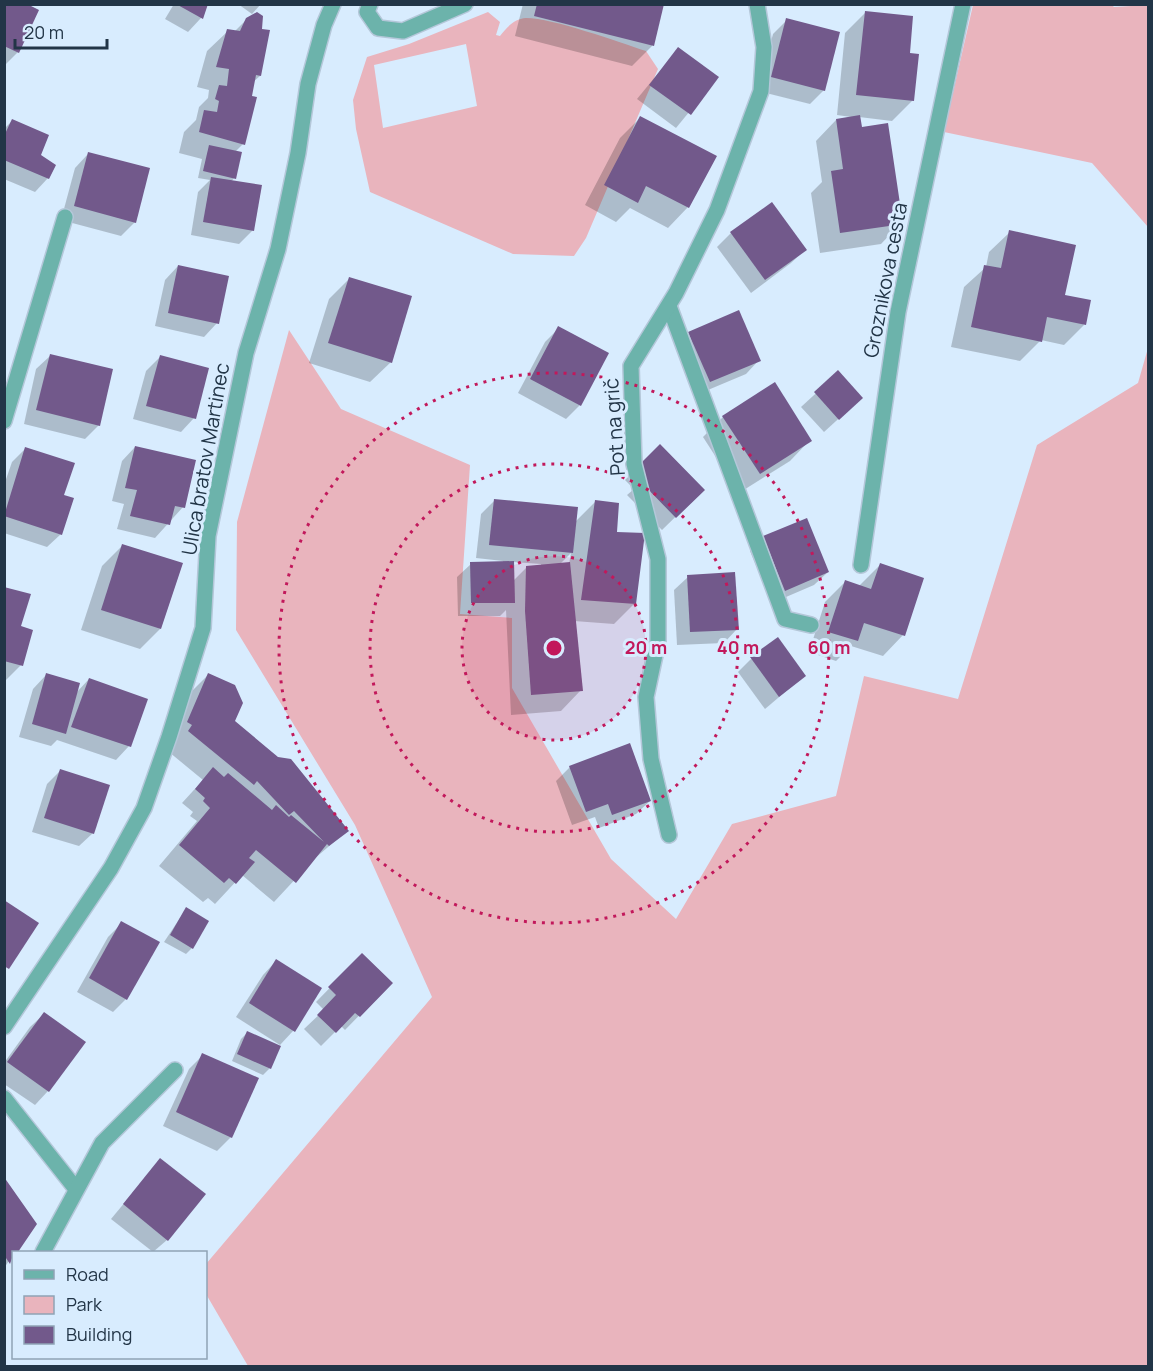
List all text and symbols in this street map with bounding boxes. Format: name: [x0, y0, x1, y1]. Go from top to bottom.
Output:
scale bar: [15, 12, 106, 50]
text: 20 m: [24, 20, 64, 44]
street label: Groznikova cesta: [857, 200, 913, 360]
street label: Ulica bratov Martinec: [175, 361, 235, 557]
street label: Pot na grič: [597, 377, 631, 477]
text: 20 m: [625, 635, 667, 659]
text: 40 m: [717, 635, 759, 659]
text: 60 m: [808, 635, 850, 659]
centre of rings: [544, 638, 564, 658]
legend: [12, 1251, 207, 1359]
text: Road: [66, 1262, 109, 1286]
text: Park: [66, 1292, 103, 1316]
text: Building: [66, 1322, 132, 1346]

